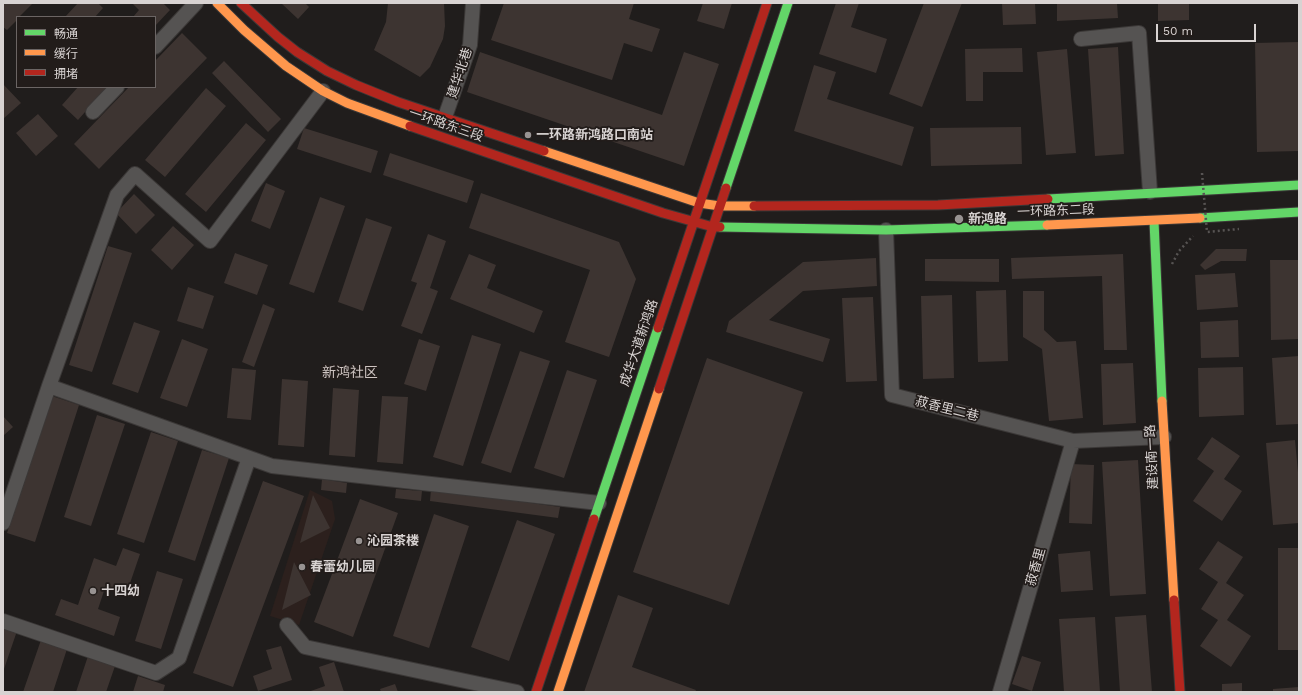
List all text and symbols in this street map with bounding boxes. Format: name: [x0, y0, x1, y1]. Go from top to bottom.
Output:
legend: [16, 16, 156, 88]
scale bar: [1158, 16, 1258, 42]
text: 50 m: [1163, 24, 1193, 38]
text: 畅通: [54, 27, 78, 41]
street label: 建华北巷: [445, 46, 475, 100]
text: 缓行: [54, 47, 78, 61]
text: 拥堵: [54, 67, 78, 81]
street label: 一环路东三段: [407, 105, 485, 145]
place label: 一环路新鸿路口南站: [536, 127, 653, 143]
marker: 一环路新鸿路口南站: [523, 130, 533, 140]
street label: 一环路东二段: [1017, 202, 1095, 220]
place label: 新鸿路: [968, 211, 1007, 227]
marker: 新鸿路: [953, 213, 965, 225]
street label: 成华大道新鸿路: [617, 297, 661, 389]
district label: 新鸿社区: [322, 365, 378, 381]
street label: 菽香里二巷: [914, 394, 980, 424]
street label: 建设南一路: [1143, 424, 1161, 490]
place label: 沁园茶楼: [367, 533, 419, 549]
marker: 沁园茶楼: [354, 536, 364, 546]
street label: 菽香里: [1023, 546, 1049, 588]
place label: 春蕾幼儿园: [310, 559, 375, 575]
marker: 春蕾幼儿园: [297, 562, 307, 572]
place label: 十四幼: [101, 583, 140, 599]
marker: 十四幼: [88, 586, 98, 596]

